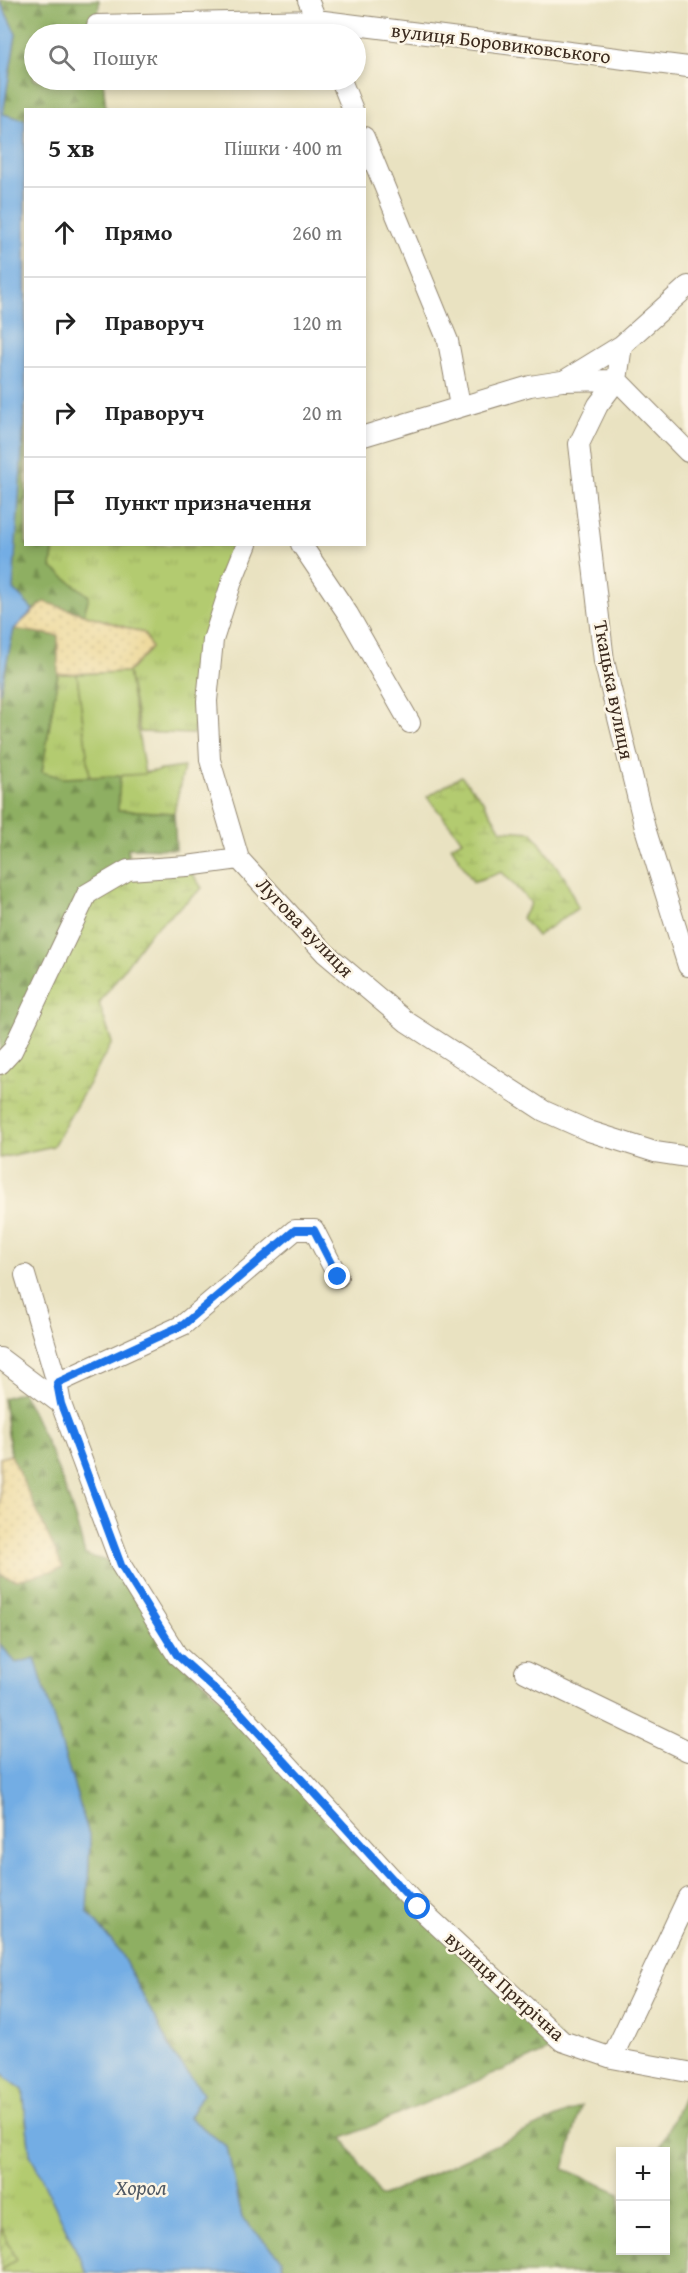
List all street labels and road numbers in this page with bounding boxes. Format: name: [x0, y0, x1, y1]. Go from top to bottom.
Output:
street label: вулиця Боровиковського: [390, 15, 613, 70]
street label: Ткацька вулиця: [587, 618, 642, 762]
street label: Лугова вулиця: [250, 870, 361, 983]
street label: вулиця Прирічна: [439, 1924, 572, 2048]

